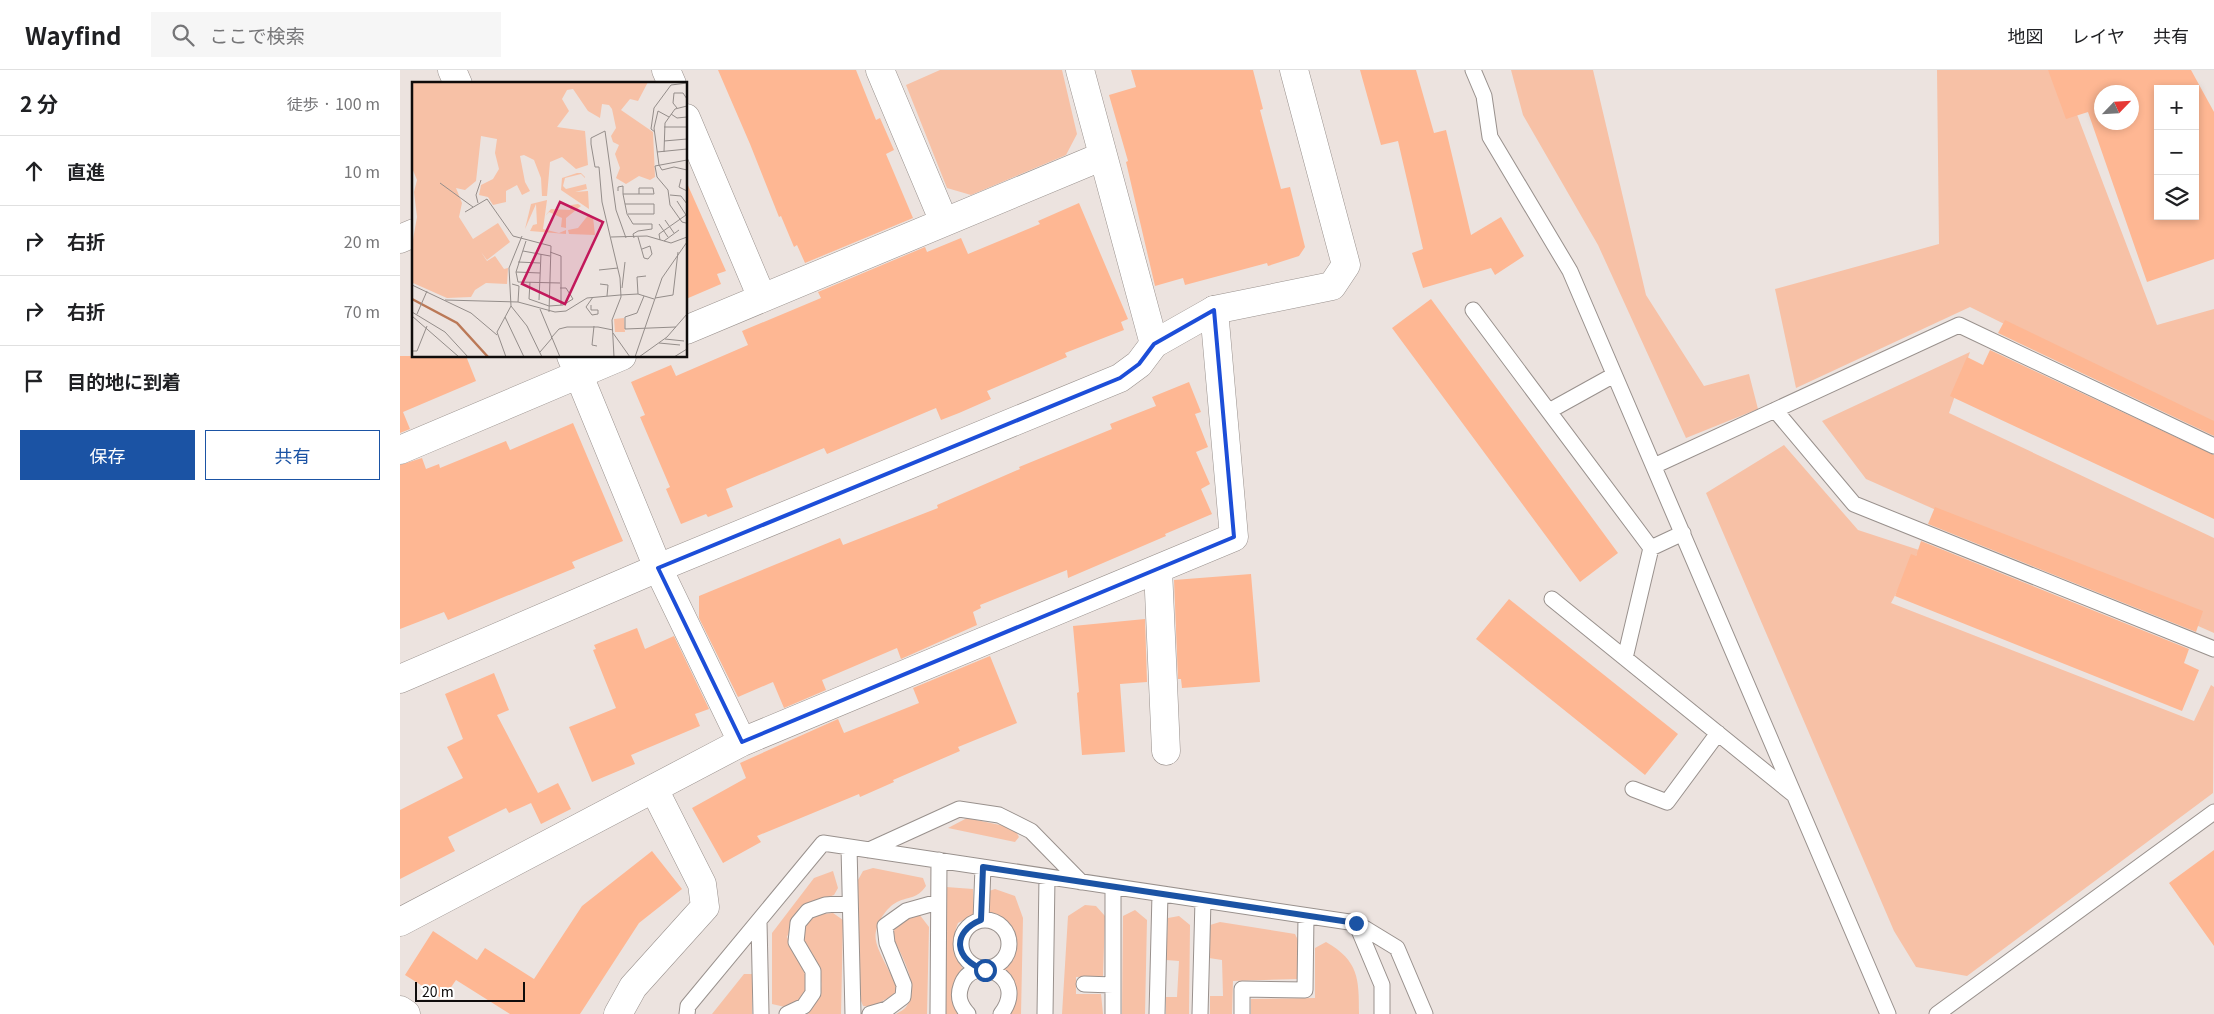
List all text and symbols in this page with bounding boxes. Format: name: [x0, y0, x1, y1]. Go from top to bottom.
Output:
search box: [151, 12, 501, 57]
text: Wayfind: [25, 17, 121, 52]
icon: search: [169, 21, 197, 49]
text: ここで検索: [209, 21, 305, 48]
text: 地図: [2008, 22, 2044, 48]
text: レイヤ: [2072, 22, 2125, 48]
text: 共有: [2153, 22, 2189, 48]
inset map: [412, 82, 688, 358]
north arrow: [2094, 85, 2139, 130]
map controls: [2154, 85, 2199, 220]
button: +: [2154, 85, 2199, 130]
text: 2 分: [20, 88, 58, 118]
text: 徒歩 · 100 m: [287, 91, 380, 115]
button: −: [2154, 130, 2199, 175]
icon: ahead: [20, 157, 48, 185]
text: 直進: [67, 157, 105, 184]
text: 10 m: [344, 159, 380, 183]
button: layers: [2154, 175, 2199, 220]
icon: right: [20, 227, 48, 255]
text: 右折: [67, 227, 105, 254]
text: 20 m: [344, 229, 380, 253]
icon: right: [20, 297, 48, 325]
text: 右折: [67, 297, 105, 324]
text: 70 m: [344, 299, 380, 323]
icon: arrive: [20, 367, 48, 395]
text: 目的地に到着: [67, 367, 181, 394]
button: 保存: [20, 430, 195, 480]
button: 共有: [205, 430, 380, 480]
route end: [1345, 912, 1368, 935]
route start: [974, 959, 997, 982]
scale bar: [415, 979, 525, 1002]
text: 20 m: [422, 981, 454, 1001]

